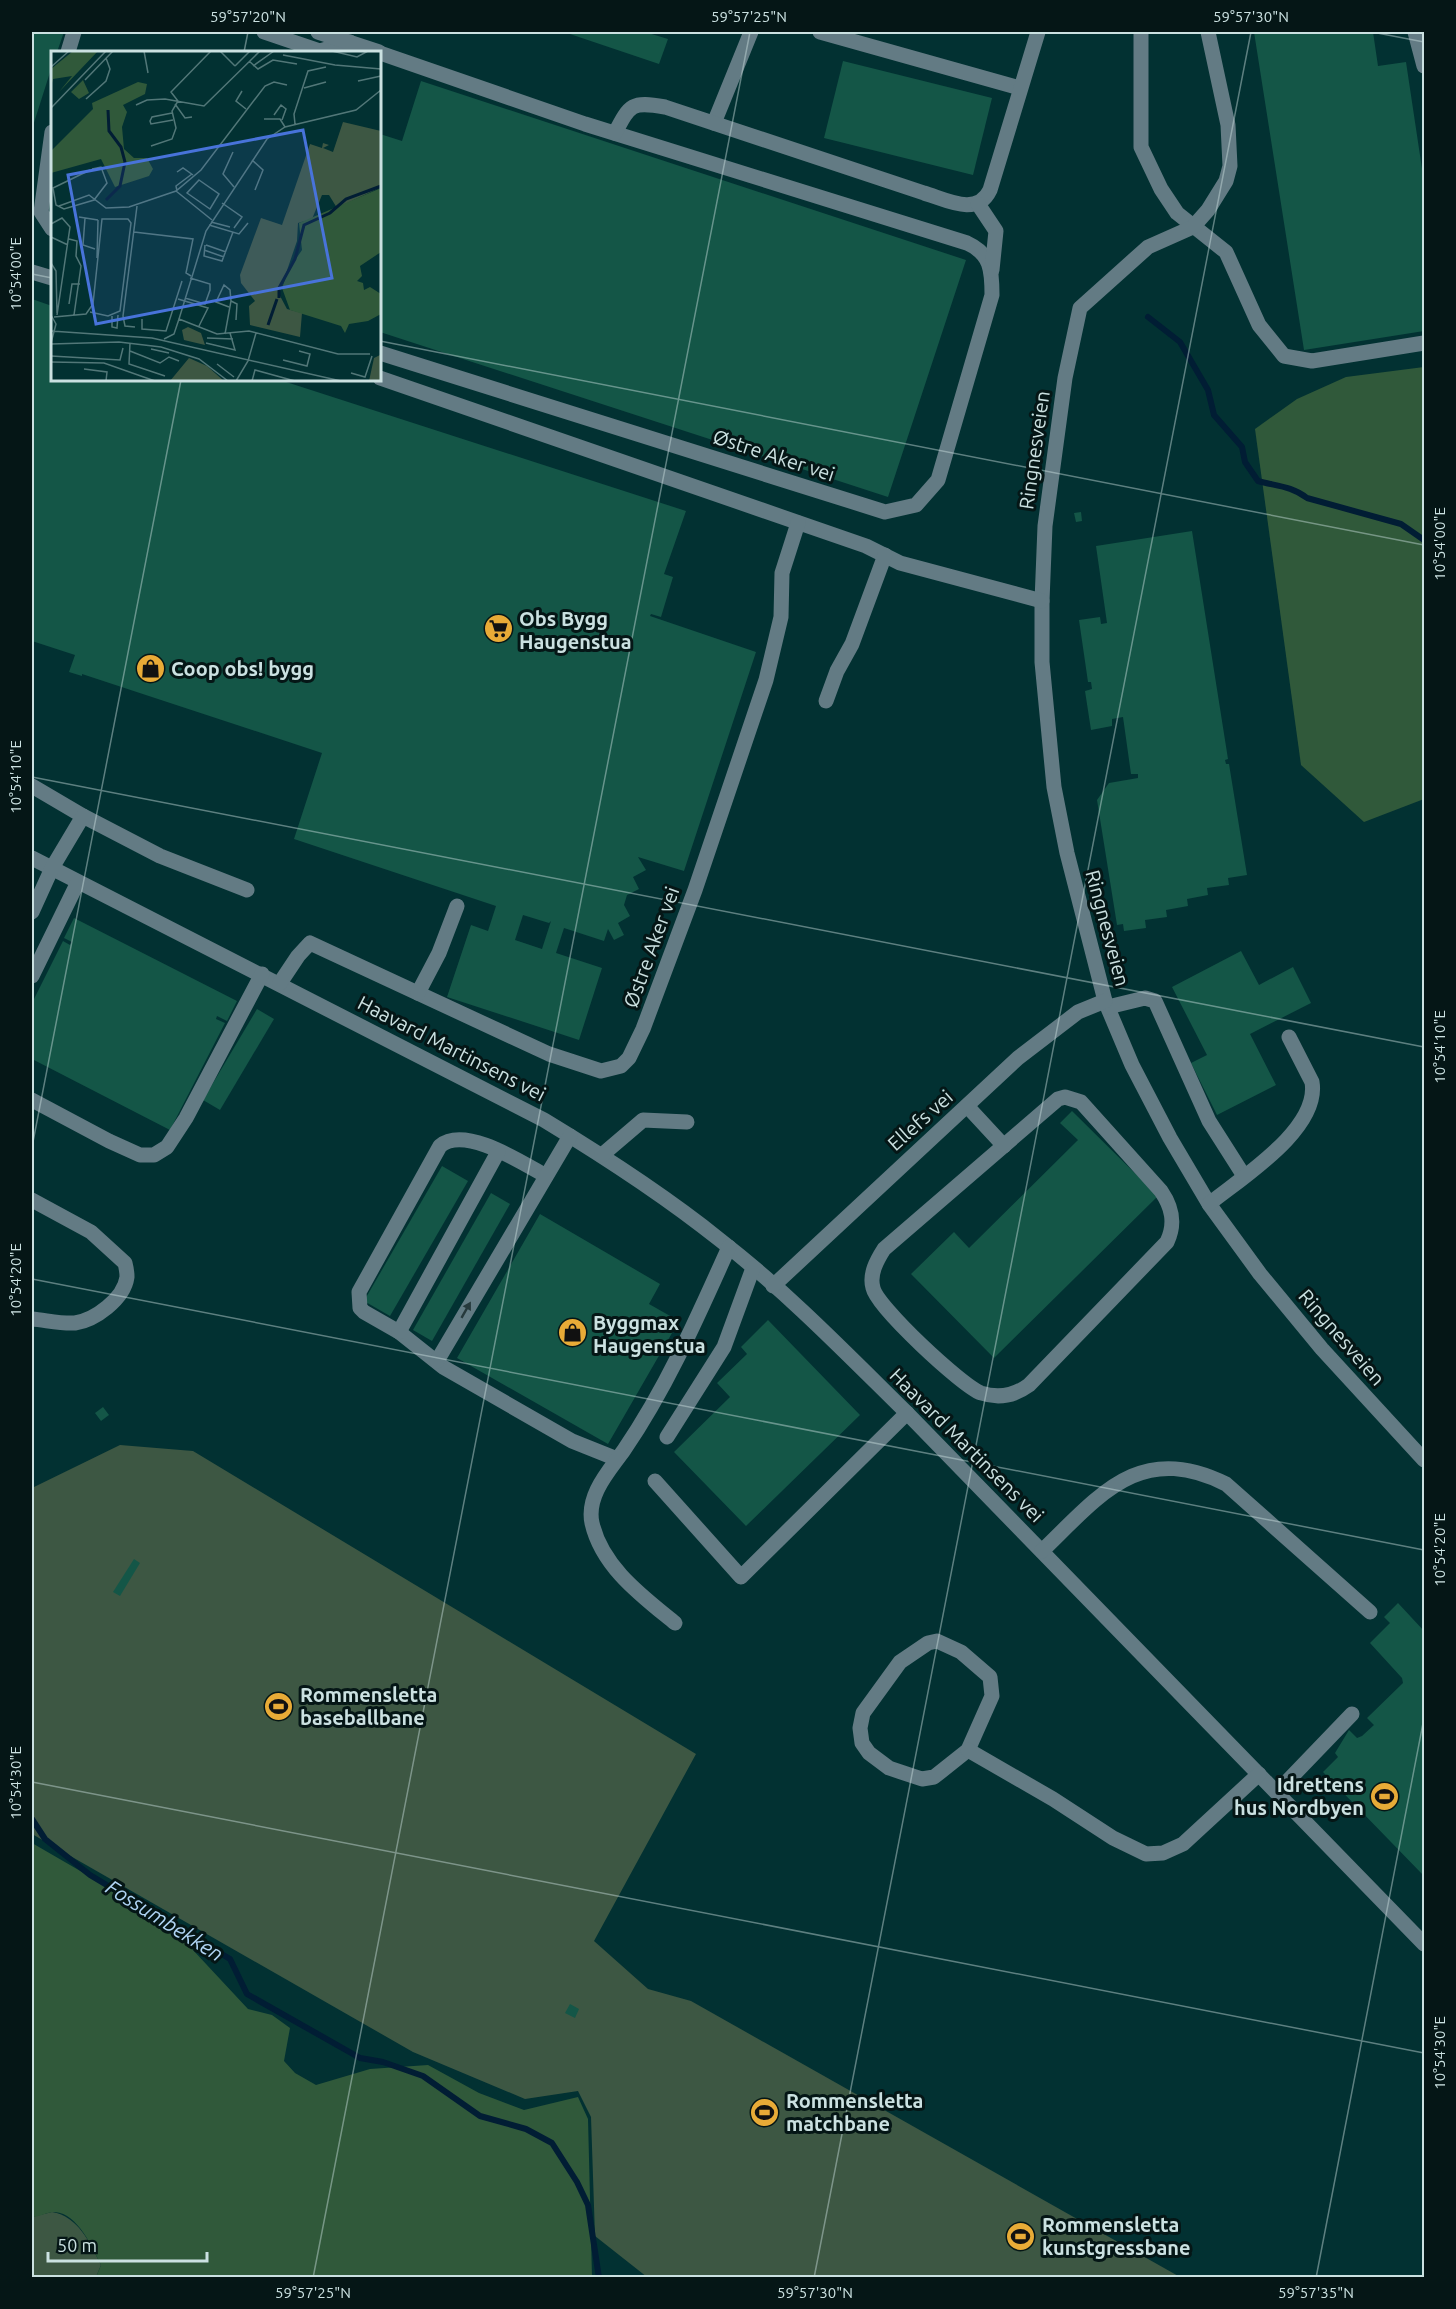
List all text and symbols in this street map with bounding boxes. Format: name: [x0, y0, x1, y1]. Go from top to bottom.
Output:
text: 59°57'20"N: [210, 8, 286, 25]
text: 59°57'25"N: [711, 8, 787, 25]
text: 59°57'30"N: [1213, 8, 1289, 25]
inset map: [51, 51, 381, 381]
text: 10°54'00"E: [7, 237, 24, 311]
street label: Ringnesveien: [1014, 389, 1054, 511]
street label: Østre Aker vei: [710, 424, 838, 486]
text: 10°54'00"E: [1431, 507, 1448, 581]
place label: Obs Bygg Haugenstua: [519, 607, 632, 653]
supermarket icon: Obs Bygg Haugenstua: [482, 613, 514, 645]
shop icon: Coop obs! bygg: [134, 652, 166, 684]
place label: Coop obs! bygg: [171, 657, 314, 680]
text: 10°54'10"E: [7, 740, 24, 814]
street label: Ringnesveien: [1081, 867, 1135, 989]
street label: Østre Aker vei: [619, 883, 683, 1011]
street label: Haavard Martinsens vei: [354, 991, 550, 1105]
text: 10°54'10"E: [1431, 1010, 1448, 1084]
street label: Ellefs vei: [883, 1085, 957, 1155]
text: 10°54'20"E: [7, 1243, 24, 1317]
street label: Ringnesveien: [1294, 1284, 1390, 1390]
one-way arrow: [461, 1301, 471, 1318]
place label: Byggmax Haugenstua: [593, 1311, 706, 1357]
shop icon: Byggmax Haugenstua: [556, 1317, 588, 1349]
street label: Haavard Martinsens vei: [885, 1363, 1049, 1527]
text: 10°54'20"E: [1431, 1513, 1448, 1587]
place label: Rommensletta baseballbane: [300, 1683, 437, 1729]
sports icon: Rommensletta baseballbane: [263, 1690, 295, 1722]
text: 10°54'30"E: [7, 1746, 24, 1820]
place label: Idrettens hus Nordbyen: [1234, 1773, 1364, 1819]
sports icon: Idrettens hus Nordbyen: [1369, 1780, 1401, 1812]
water label: Fossumbekken: [102, 1874, 228, 1966]
text: 10°54'30"E: [1431, 2016, 1448, 2090]
place label: Rommensletta matchbane: [786, 2089, 923, 2135]
sports icon: Rommensletta matchbane: [749, 2096, 781, 2128]
place label: Rommensletta kunstgressbane: [1042, 2213, 1191, 2259]
sports icon: Rommensletta kunstgressbane: [1005, 2220, 1037, 2252]
scale bar: [48, 2225, 207, 2263]
text: 50 m: [57, 2235, 97, 2255]
text: 59°57'25"N: [275, 2284, 351, 2301]
text: 59°57'30"N: [777, 2284, 853, 2301]
text: 59°57'35"N: [1278, 2284, 1354, 2301]

